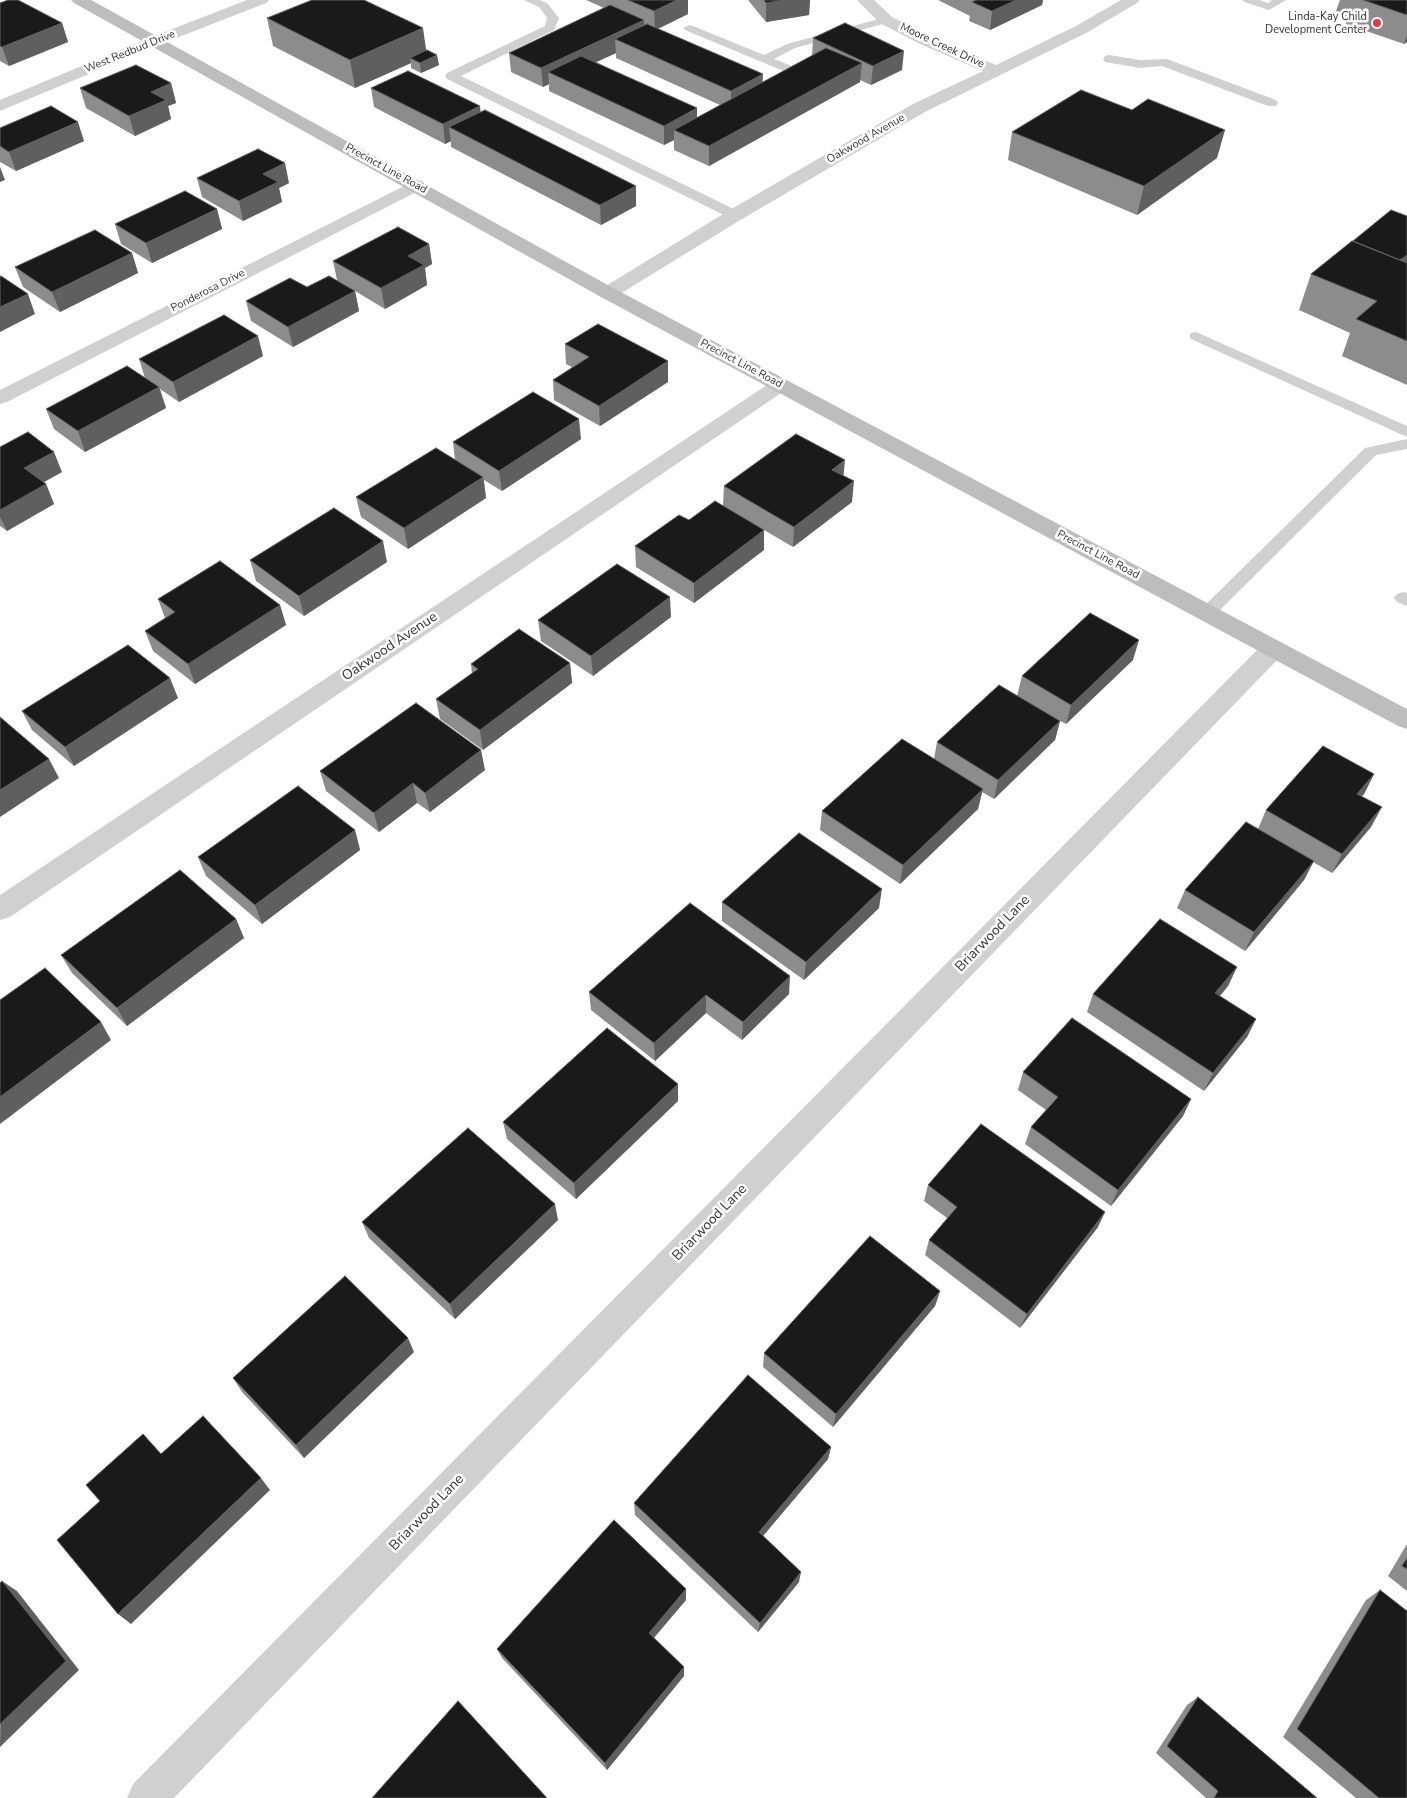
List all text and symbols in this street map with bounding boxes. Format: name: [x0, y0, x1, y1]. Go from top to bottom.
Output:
place label: Linda-Kay Child Development Center: [1265, 10, 1367, 36]
marker: Linda-Kay Child Development Center: [1371, 17, 1383, 29]
street label: Moore Creek Drive: [898, 21, 986, 71]
street label: West Redbud Drive: [83, 28, 177, 76]
street label: Oakwood Avenue: [825, 111, 907, 167]
street label: Precinct Line Road: [343, 141, 429, 197]
street label: Ponderosa Drive: [169, 267, 247, 315]
street label: Precinct Line Road: [698, 337, 784, 391]
street label: Precinct Line Road: [1055, 528, 1141, 582]
street label: Oakwood Avenue: [339, 609, 441, 685]
street label: Briarwood Lane: [952, 892, 1034, 976]
street label: Briarwood Lane: [669, 1181, 751, 1265]
street label: Briarwood Lane: [386, 1471, 468, 1555]

